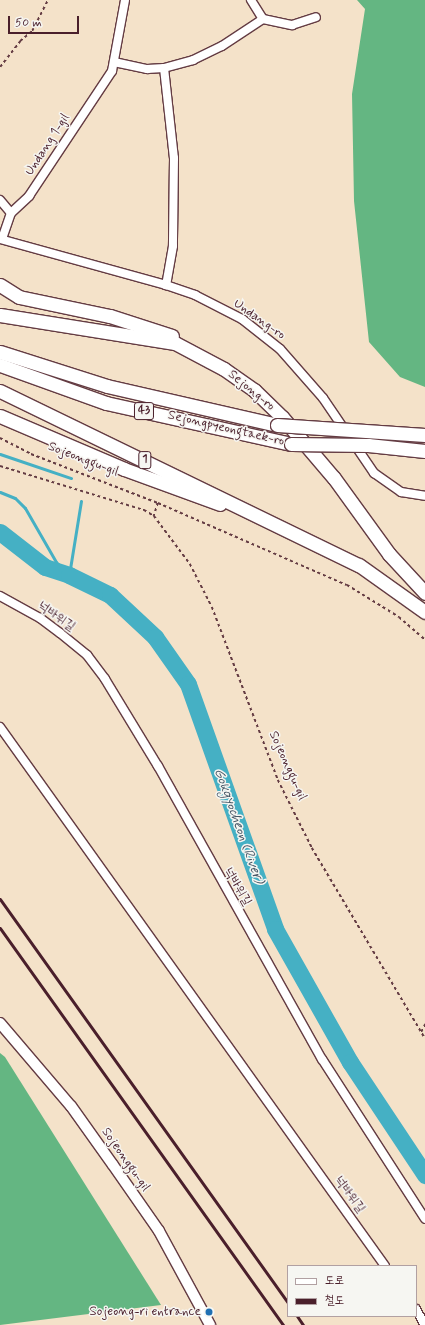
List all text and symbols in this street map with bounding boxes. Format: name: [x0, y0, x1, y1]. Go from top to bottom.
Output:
scale bar: [10, 8, 81, 34]
text: 50 m: [15, 15, 42, 31]
street label: Undang 1-gil: [22, 111, 74, 179]
street label: Undang-ro: [230, 296, 288, 344]
street label: Sejong-ro: [224, 367, 278, 415]
road number: 43: [133, 401, 155, 421]
street label: Sejongpyeongtaek-ro: [166, 408, 286, 450]
street label: Sojeonggu-gil: [46, 439, 120, 481]
road number: 1: [138, 450, 152, 470]
street label: 넉바위길: [34, 599, 78, 635]
street label: Sojeonggu-gil: [265, 729, 309, 803]
water label: Gokgyocheon (River): [210, 766, 268, 886]
street label: 넉바위길: [220, 865, 254, 909]
street label: Sojeonggu-gil: [97, 1125, 153, 1195]
street label: 넉바위길: [330, 1173, 368, 1217]
legend: [287, 1265, 417, 1317]
text: 도로: [325, 1273, 344, 1289]
text: 철도: [325, 1293, 344, 1309]
place label: Sojeong-ri entrance: [91, 1304, 201, 1320]
marker: Sojeong-ri entrance: [204, 1307, 214, 1317]

